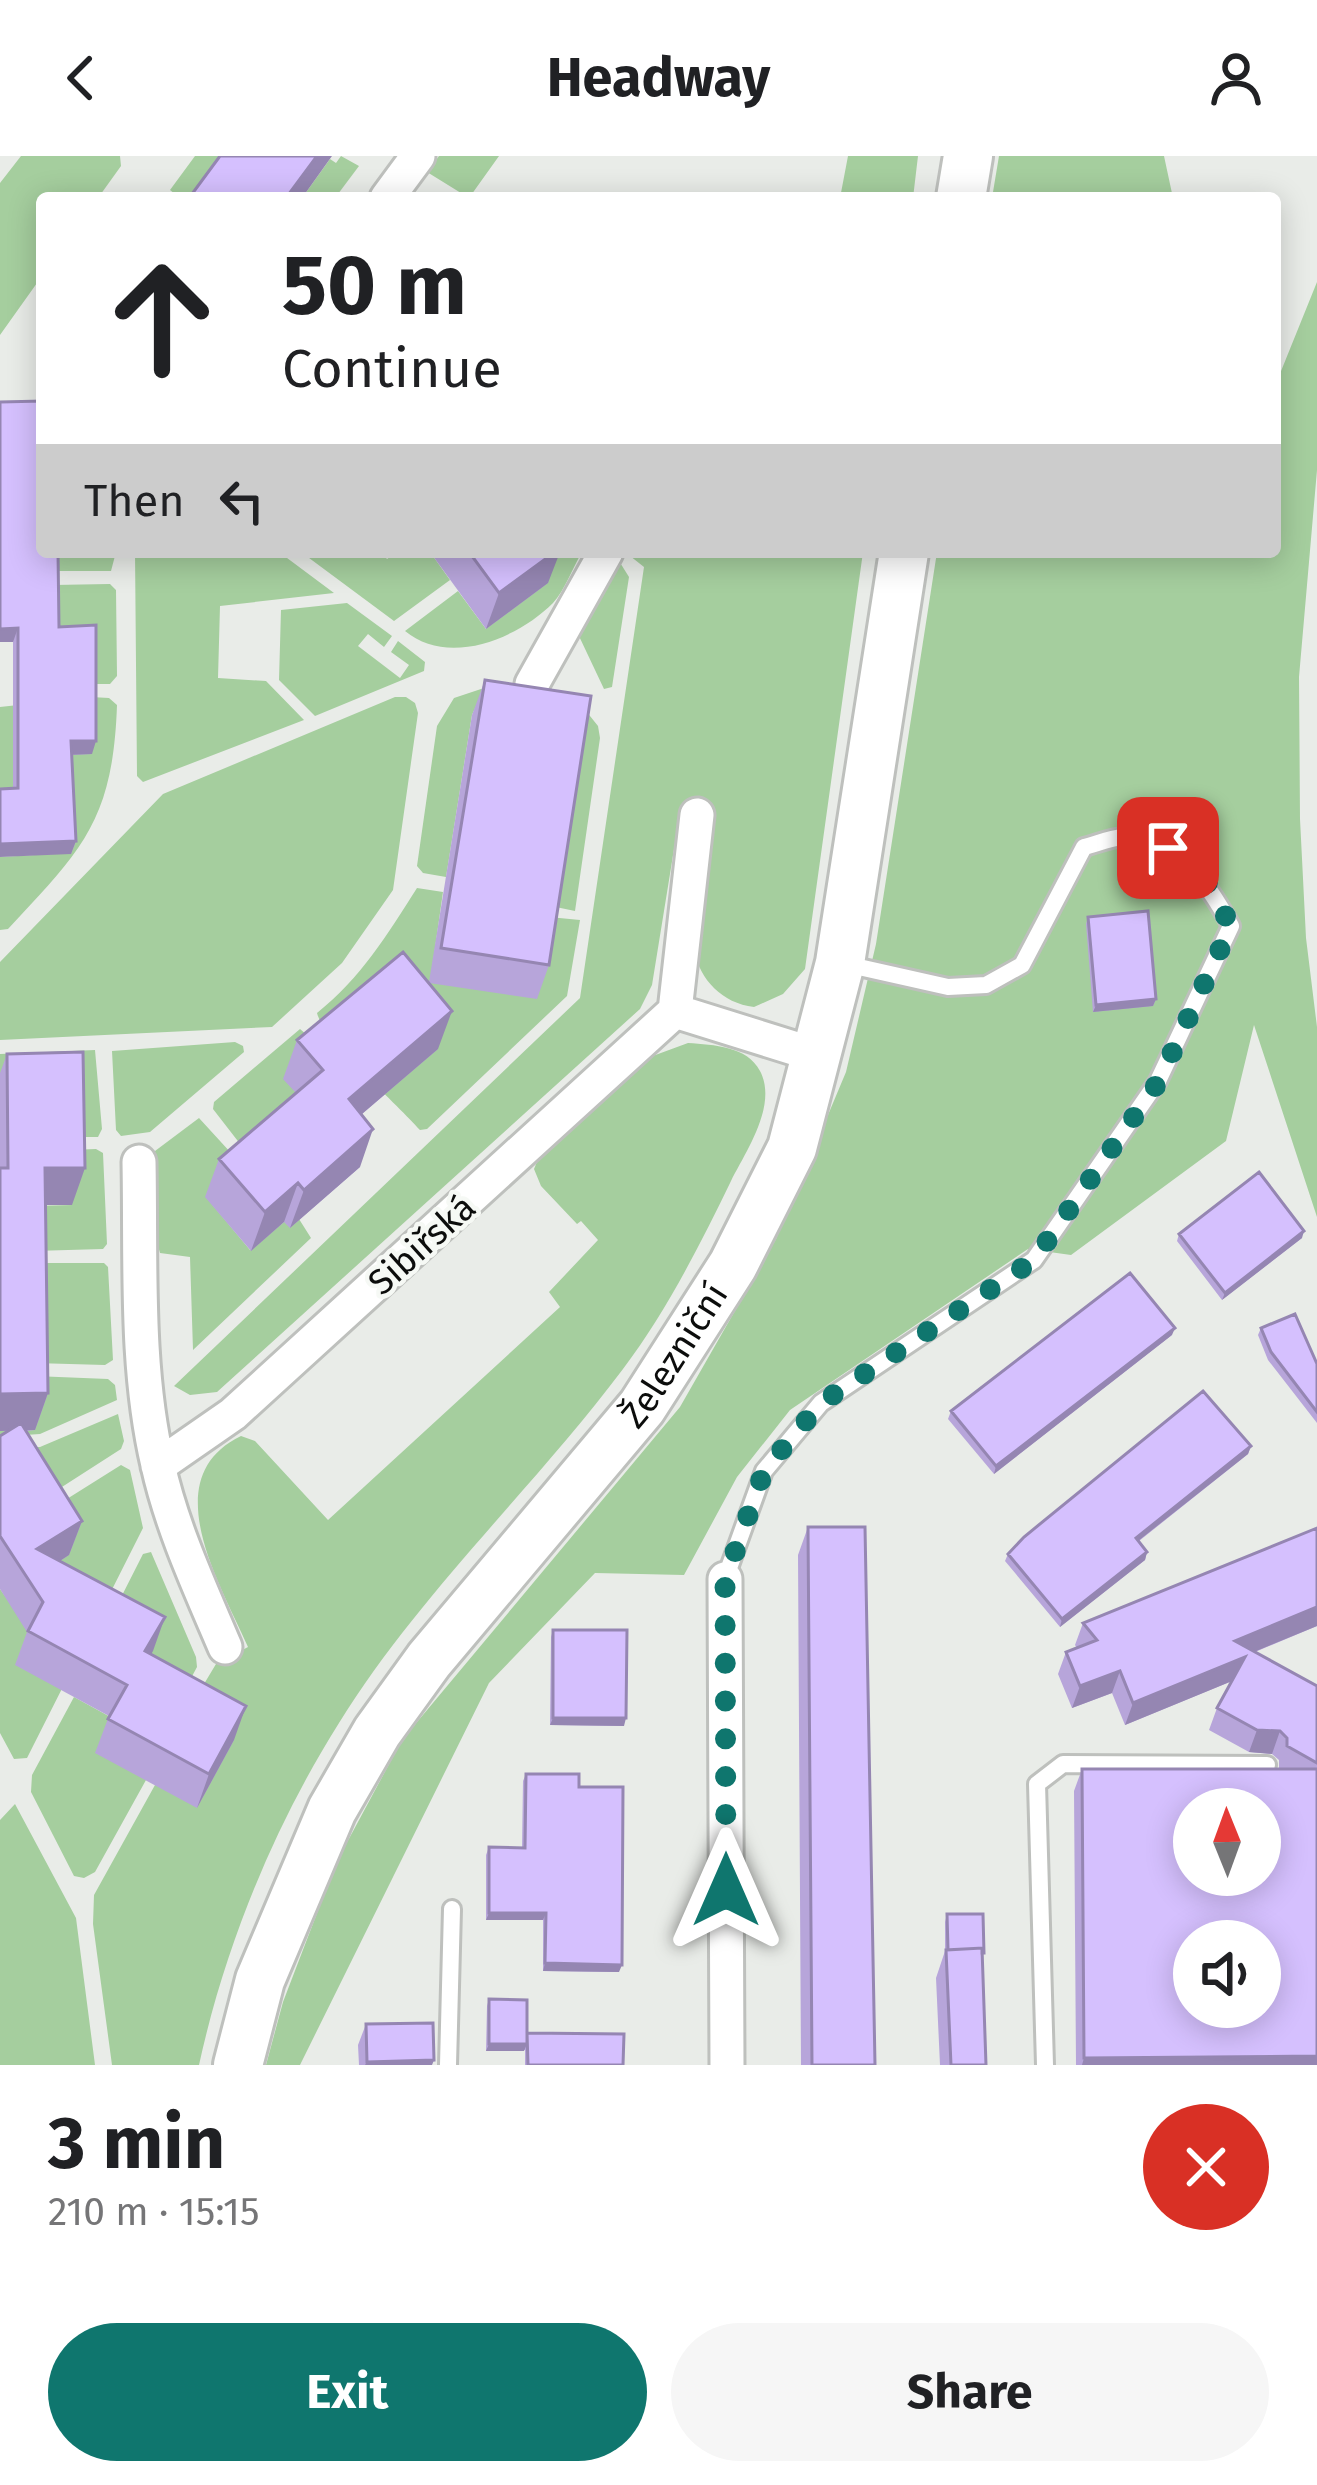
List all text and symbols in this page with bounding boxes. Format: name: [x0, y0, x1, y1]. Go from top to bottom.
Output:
icon: back: [48, 45, 114, 111]
icon: person: [1203, 45, 1269, 111]
text: Headway: [547, 46, 770, 110]
text: 50 m: [282, 235, 467, 336]
icon: ahead: [84, 240, 240, 396]
text: Continue: [282, 337, 502, 401]
icon: left: [209, 468, 275, 534]
text: Then: [84, 474, 185, 528]
pin: [1117, 797, 1219, 899]
icon: arrive: [1135, 815, 1201, 881]
street label: Sibiřská: [359, 1186, 485, 1304]
street label: Železniční: [612, 1275, 737, 1437]
north arrow: [1173, 1788, 1281, 1896]
map controls: [1173, 1788, 1281, 2028]
position arrow: [663, 1827, 789, 1953]
button: sound: [1173, 1920, 1281, 2028]
text: 3 min: [48, 2101, 225, 2187]
button: close: [1143, 2104, 1269, 2230]
text: 210 m · 15:15: [48, 2189, 259, 2235]
button: Exit: [48, 2323, 647, 2461]
button: Share: [671, 2323, 1269, 2461]

